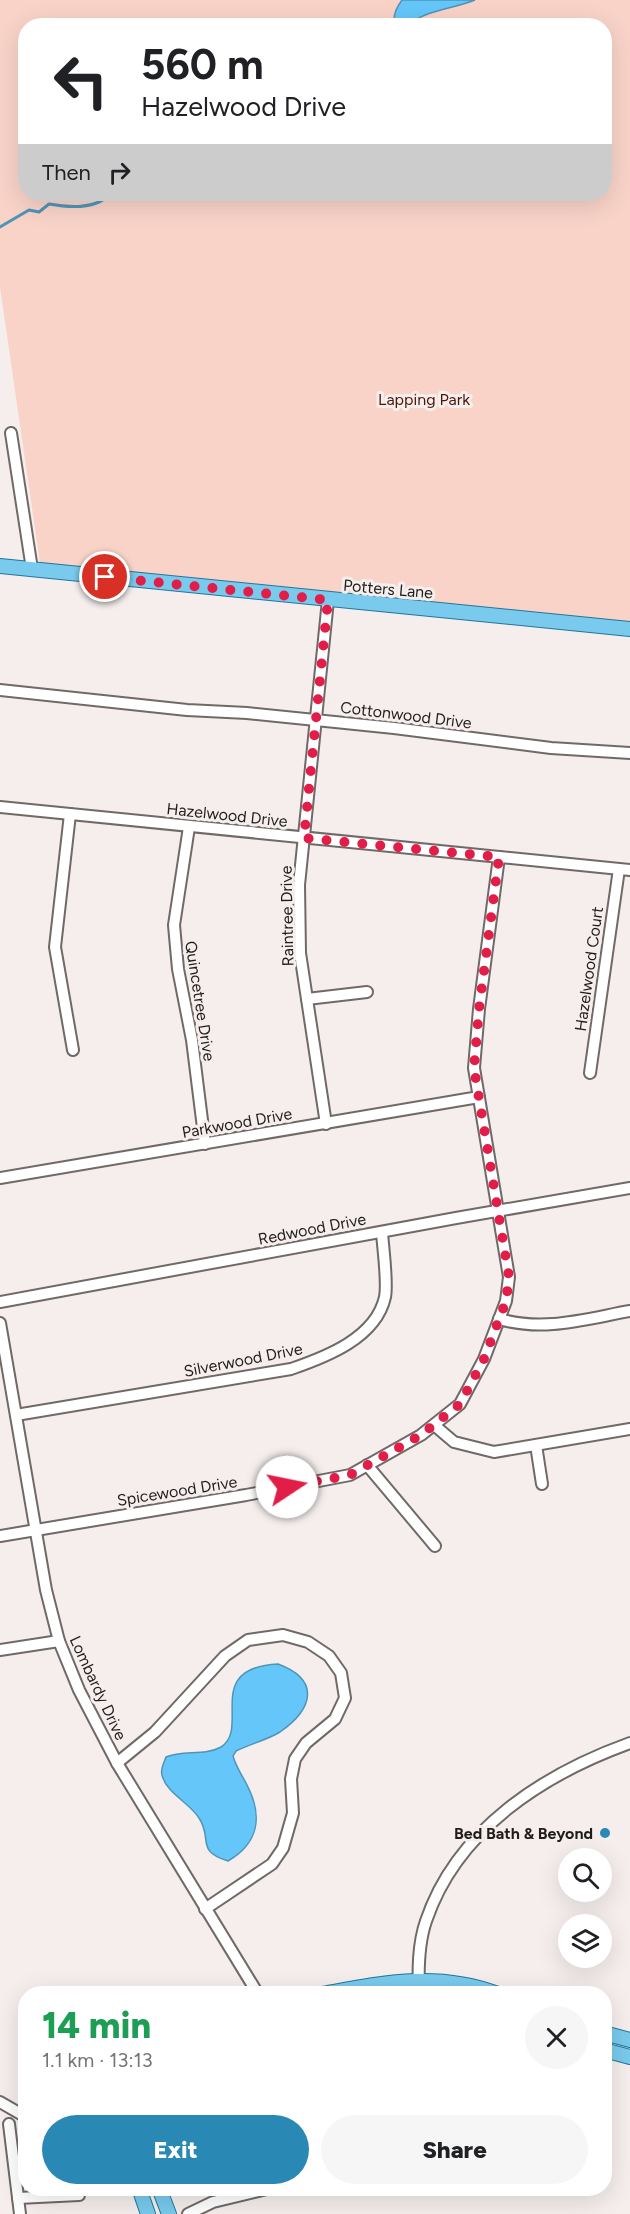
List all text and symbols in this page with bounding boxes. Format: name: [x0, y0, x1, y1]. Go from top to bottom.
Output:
text: 560 m: [141, 39, 264, 90]
icon: left: [42, 42, 120, 120]
text: Hazelwood Drive: [141, 90, 346, 123]
icon: right: [103, 156, 136, 189]
text: Then: [42, 159, 91, 186]
park label: Lapping Park: [378, 390, 470, 409]
pin: [79, 551, 130, 602]
icon: arrive: [88, 560, 121, 593]
street label: Potters Lane: [342, 576, 434, 602]
street label: Cottonwood Drive: [339, 698, 473, 733]
street label: Hazelwood Drive: [166, 799, 289, 831]
street label: Raintree Drive: [277, 865, 297, 967]
street label: Hazelwood Court: [571, 905, 607, 1033]
street label: Quincetree Drive: [181, 940, 219, 1063]
street label: Parkwood Drive: [180, 1104, 294, 1142]
street label: Redwood Drive: [257, 1209, 368, 1249]
street label: Silverwood Drive: [182, 1339, 304, 1381]
position arrow: [255, 1455, 319, 1519]
street label: Spicewood Drive: [116, 1472, 239, 1510]
street label: Lombardy Drive: [66, 1633, 131, 1743]
place label: Bed Bath & Beyond: [454, 1824, 593, 1843]
marker: Bed Bath & Beyond: [598, 1826, 612, 1840]
map controls: [558, 1848, 612, 1968]
button: search: [558, 1848, 612, 1902]
button: layers: [558, 1914, 612, 1968]
text: 14 min: [42, 2004, 151, 2047]
button: close: [525, 2006, 588, 2069]
text: 1.1 km · 13:13: [42, 2048, 153, 2072]
button: Exit: [42, 2115, 309, 2184]
button: Share: [321, 2115, 588, 2184]

